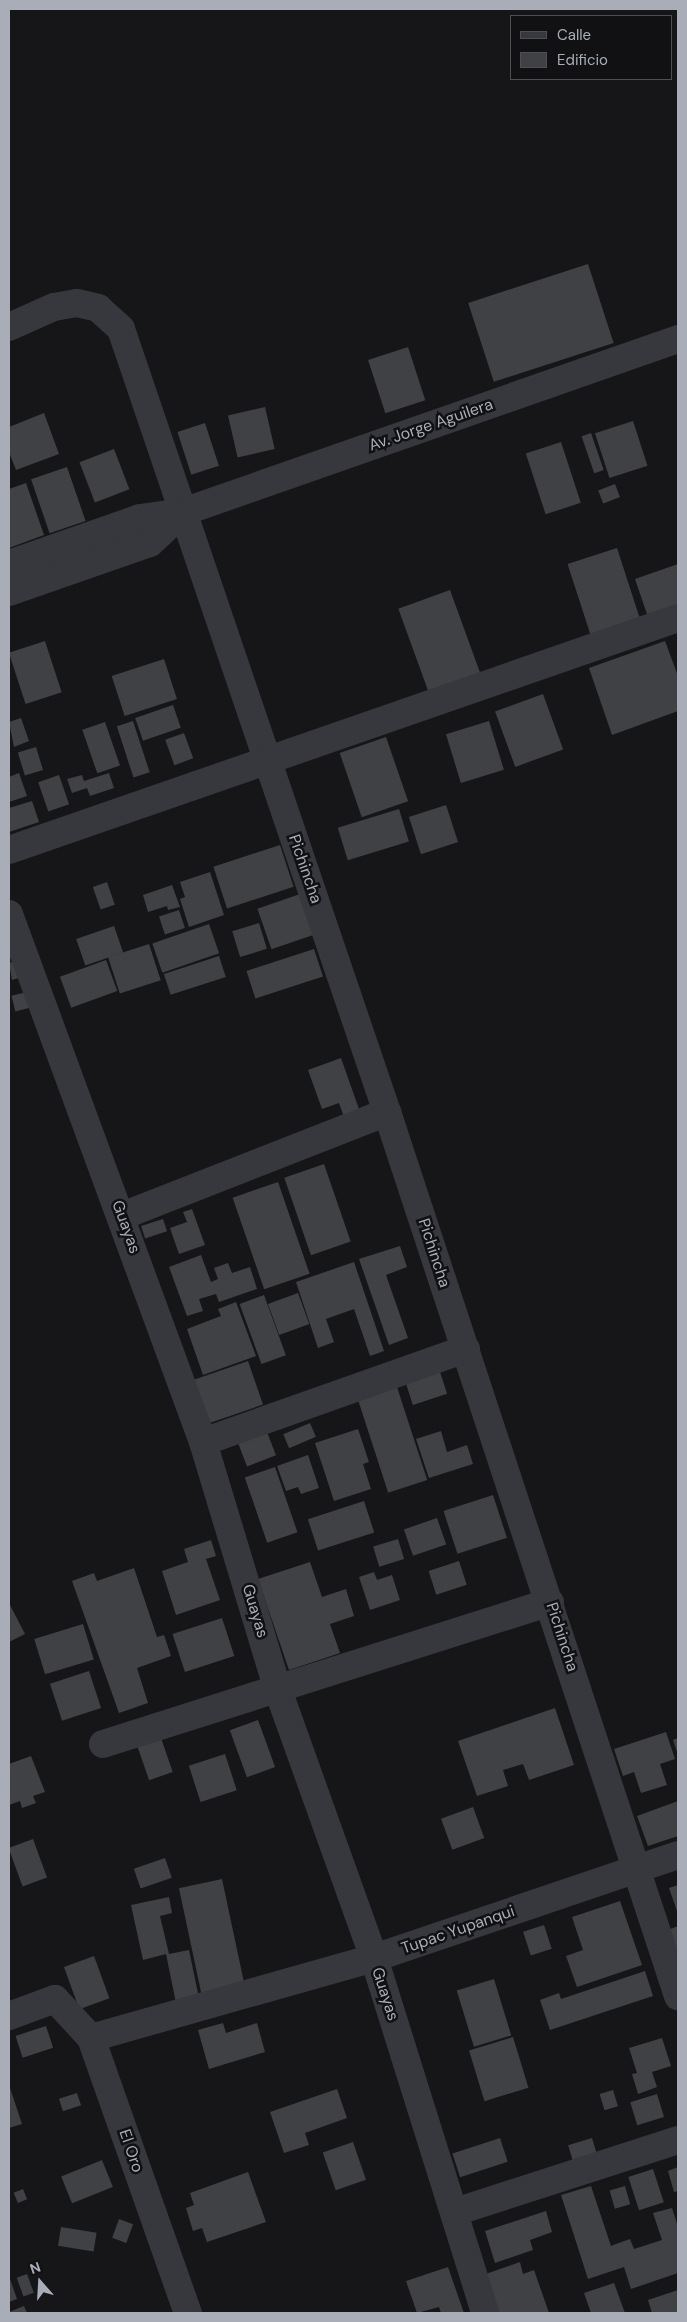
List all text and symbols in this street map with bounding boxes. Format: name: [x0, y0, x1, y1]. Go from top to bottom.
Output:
legend: [510, 15, 672, 80]
text: Calle: [557, 25, 591, 45]
text: Edificio: [557, 50, 608, 70]
street label: Av. Jorge Aguilera: [366, 395, 496, 455]
street label: Pichincha: [284, 832, 326, 906]
street label: Guayas: [108, 1198, 144, 1256]
street label: Pichincha: [414, 1216, 454, 1290]
street label: Guayas: [238, 1582, 272, 1640]
street label: Pichincha: [542, 1600, 582, 1674]
street label: Tupac Yupanqui: [399, 1902, 517, 1958]
street label: Guayas: [367, 1965, 403, 2023]
street label: El Oro: [115, 2127, 147, 2175]
north arrow: [15, 2257, 65, 2307]
text: N: [27, 2258, 43, 2278]

